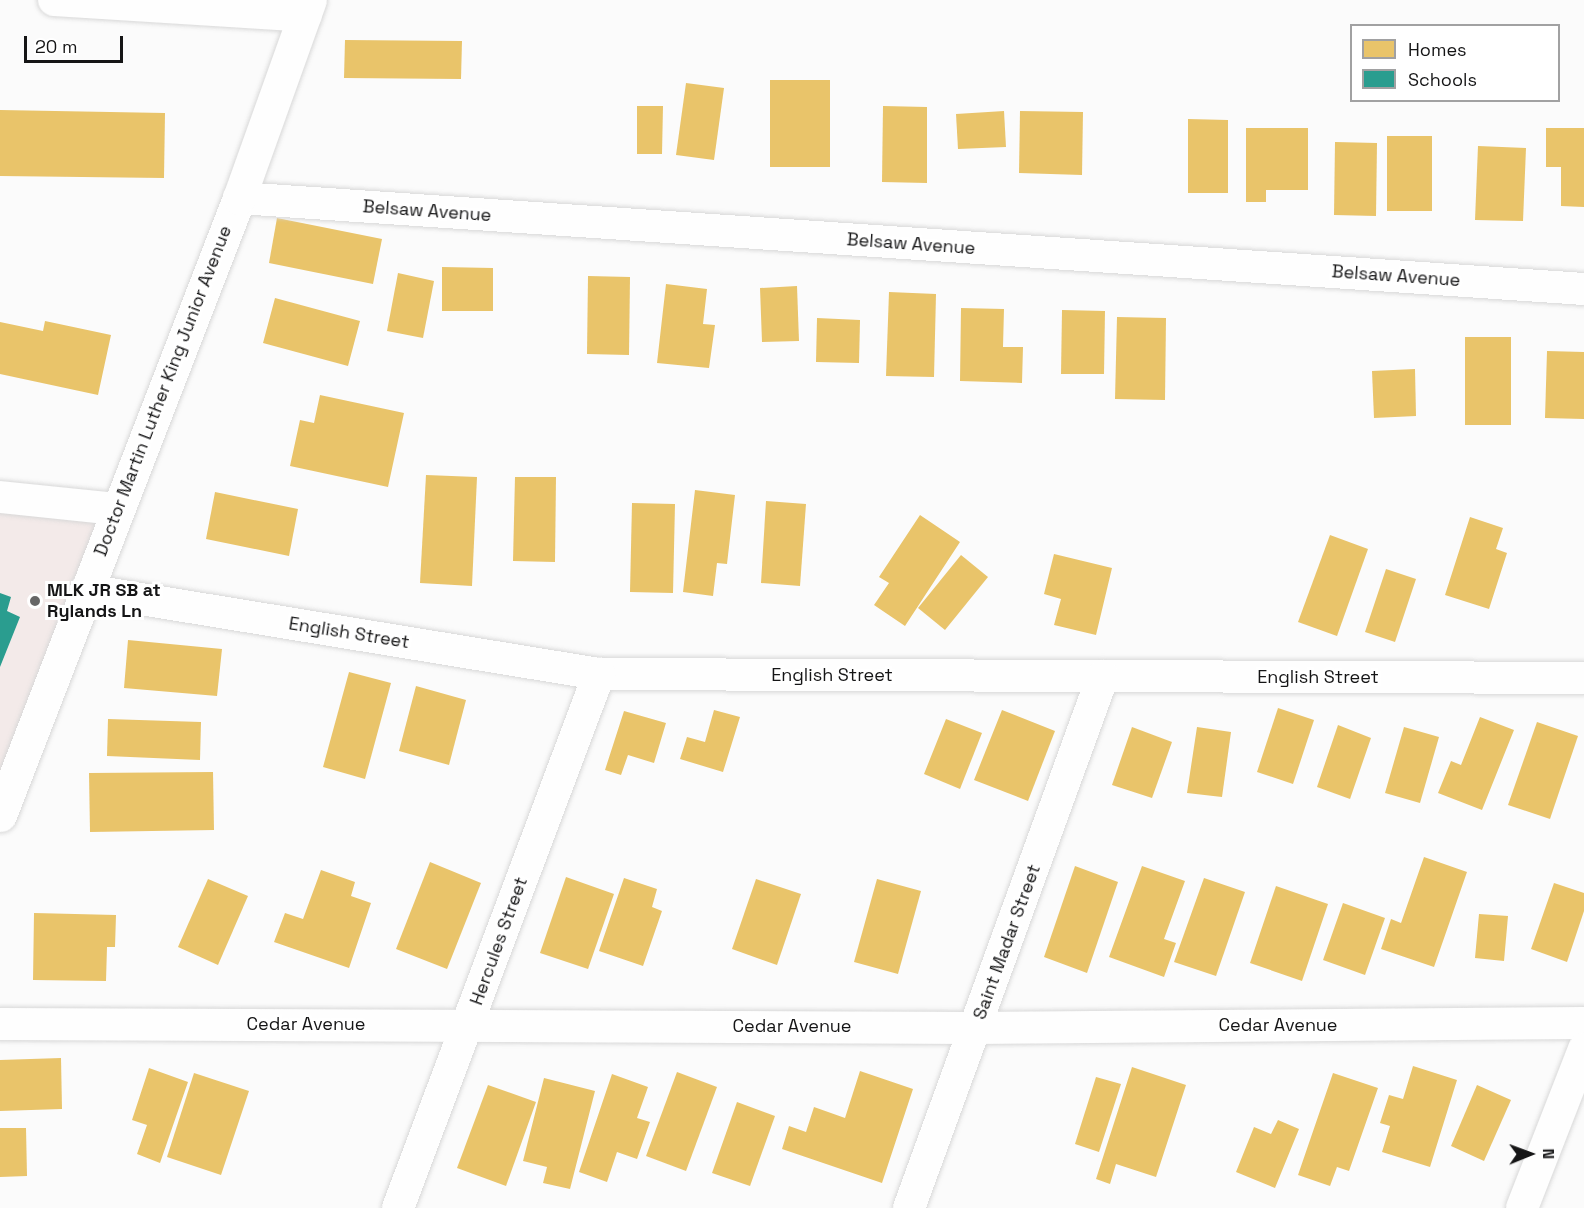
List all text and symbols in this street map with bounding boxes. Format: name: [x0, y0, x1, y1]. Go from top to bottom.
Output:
scale bar: [27, 24, 126, 62]
legend: [1350, 24, 1560, 102]
text: 20 m: [35, 35, 78, 58]
text: Homes: [1408, 38, 1467, 61]
text: Schools: [1408, 68, 1477, 91]
street label: Belsaw Avenue: [362, 196, 492, 226]
street label: Doctor Martin Luther King Junior Avenue: [90, 223, 236, 559]
street label: Belsaw Avenue: [846, 229, 976, 259]
street label: Belsaw Avenue: [1331, 261, 1461, 291]
place label: MLK JR SB at Rylands Ln: [47, 580, 161, 622]
marker: MLK JR SB at Rylands Ln: [28, 594, 42, 608]
street label: English Street: [287, 613, 411, 653]
street label: English Street: [771, 664, 893, 686]
street label: English Street: [1257, 666, 1379, 688]
street label: Saint Madar Street: [969, 861, 1045, 1023]
street label: Hercules Street: [466, 874, 532, 1008]
street label: Cedar Avenue: [246, 1013, 366, 1035]
street label: Cedar Avenue: [1218, 1014, 1338, 1036]
street label: Cedar Avenue: [732, 1015, 852, 1037]
north arrow: [1500, 1124, 1560, 1184]
text: N: [1538, 1148, 1559, 1159]

